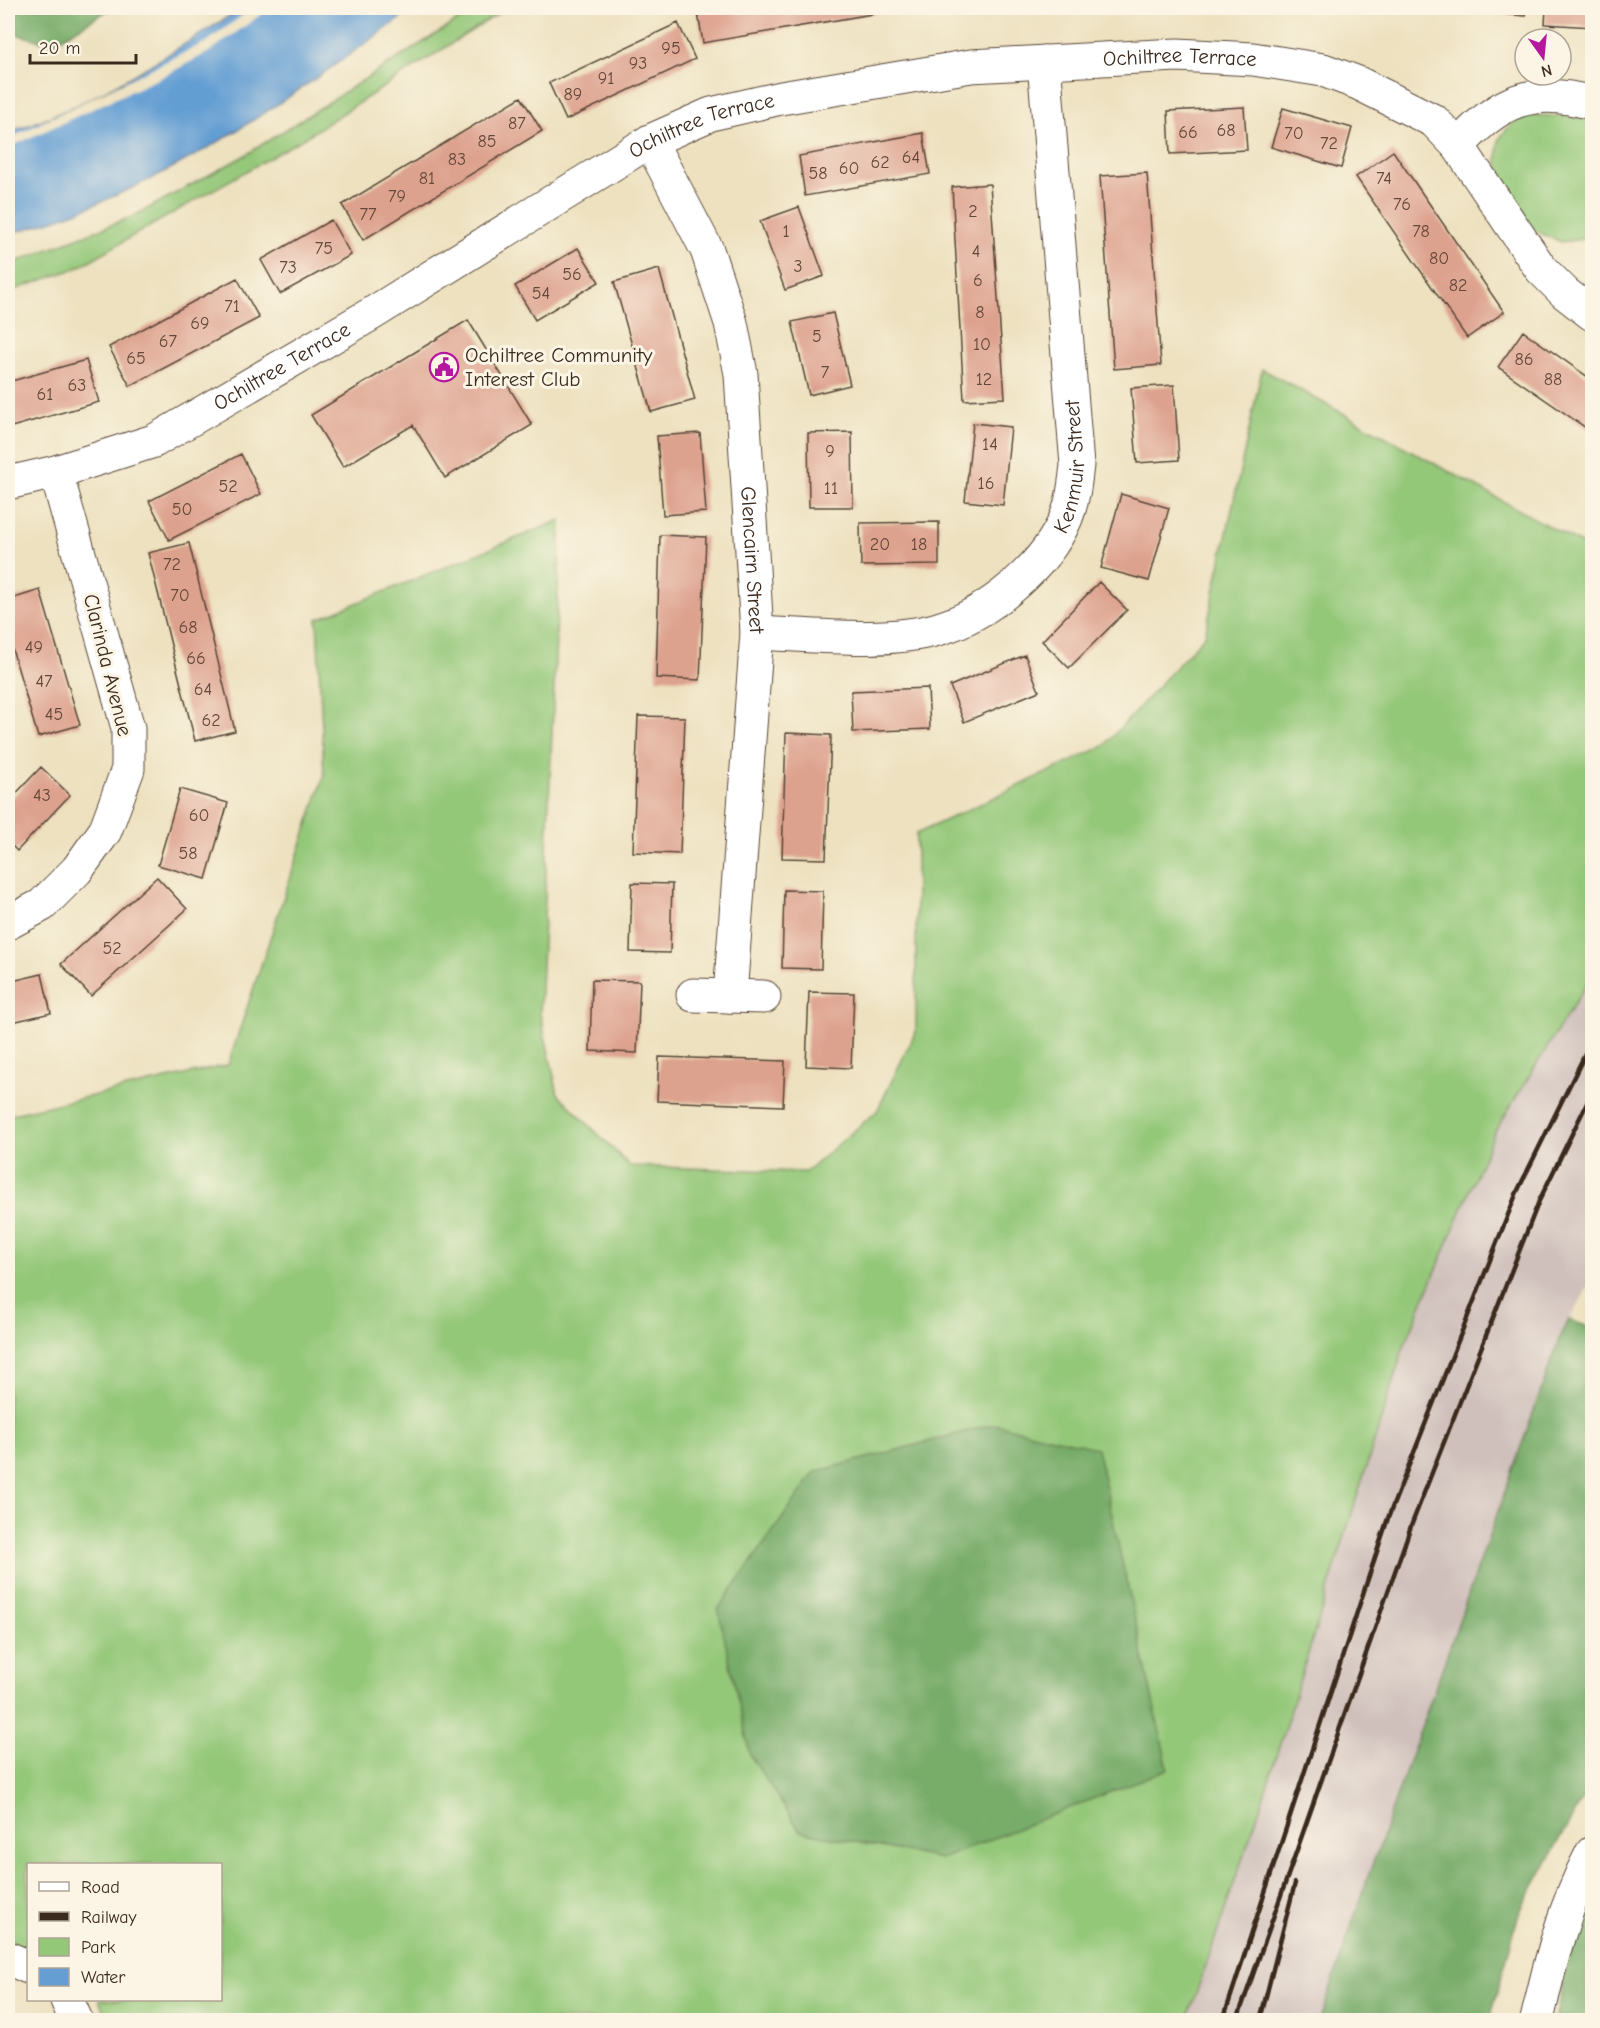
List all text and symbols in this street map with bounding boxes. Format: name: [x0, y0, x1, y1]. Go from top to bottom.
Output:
scale bar: [30, 27, 136, 65]
north arrow: [1513, 27, 1573, 87]
text: 20 m: [39, 38, 80, 59]
house number: 95: [661, 38, 681, 59]
street label: Ochiltree Terrace: [1102, 43, 1257, 71]
house number: 93: [629, 53, 647, 74]
text: N: [1539, 60, 1554, 81]
house number: 91: [598, 68, 614, 89]
house number: 89: [564, 84, 582, 105]
street label: Ochiltree Terrace: [624, 88, 777, 163]
house number: 87: [508, 113, 526, 134]
house number: 68: [1216, 120, 1236, 141]
house number: 66: [1178, 122, 1198, 143]
house number: 70: [1284, 123, 1304, 144]
house number: 85: [477, 131, 497, 152]
house number: 72: [1320, 133, 1338, 154]
house number: 64: [902, 147, 920, 168]
house number: 83: [448, 149, 466, 170]
house number: 62: [870, 152, 890, 173]
house number: 60: [839, 158, 859, 179]
house number: 58: [808, 163, 828, 184]
house number: 81: [419, 168, 435, 189]
house number: 74: [1376, 168, 1392, 189]
house number: 79: [388, 186, 406, 207]
house number: 76: [1393, 194, 1411, 215]
house number: 2: [968, 201, 978, 222]
house number: 77: [359, 204, 377, 225]
house number: 1: [782, 221, 790, 242]
house number: 78: [1412, 221, 1430, 242]
house number: 75: [315, 238, 333, 259]
house number: 4: [972, 241, 980, 262]
house number: 80: [1429, 248, 1449, 269]
house number: 3: [793, 256, 803, 277]
house number: 73: [279, 257, 297, 278]
house number: 56: [562, 264, 582, 285]
house number: 6: [973, 270, 983, 291]
house number: 82: [1449, 275, 1467, 296]
house number: 54: [532, 283, 550, 304]
house number: 71: [224, 296, 240, 317]
house number: 8: [975, 302, 985, 323]
house number: 69: [190, 313, 210, 334]
street label: Ochiltree Terrace: [209, 317, 354, 416]
house number: 5: [812, 326, 822, 347]
house number: 67: [159, 331, 178, 352]
house number: 10: [973, 334, 991, 355]
place label: Ochiltree Community Interest Club: [465, 343, 653, 391]
house number: 65: [126, 348, 146, 369]
house number: 86: [1514, 349, 1534, 370]
public building icon: Ochiltree Community Interest Club: [428, 351, 460, 383]
house number: 7: [821, 362, 830, 383]
house number: 12: [976, 369, 992, 390]
house number: 88: [1544, 369, 1562, 390]
house number: 63: [68, 375, 86, 396]
house number: 61: [37, 384, 53, 405]
street label: Kenmuir Street: [1049, 398, 1089, 537]
house number: 14: [982, 434, 998, 455]
house number: 9: [825, 441, 835, 462]
house number: 16: [978, 473, 994, 494]
house number: 52: [218, 476, 238, 497]
house number: 11: [824, 478, 838, 499]
street label: Glencairn Street: [736, 486, 769, 635]
house number: 50: [172, 499, 192, 520]
house number: 20: [870, 534, 890, 555]
house number: 18: [911, 534, 927, 555]
house number: 72: [163, 554, 181, 575]
house number: 70: [170, 585, 190, 606]
street label: Clarinda Avenue: [79, 591, 137, 739]
house number: 68: [178, 617, 198, 638]
house number: 49: [25, 637, 43, 658]
house number: 66: [186, 648, 206, 669]
house number: 47: [35, 671, 53, 692]
house number: 64: [194, 679, 212, 700]
house number: 45: [45, 704, 63, 725]
house number: 62: [201, 710, 221, 731]
house number: 43: [33, 785, 51, 806]
house number: 60: [189, 805, 209, 826]
house number: 58: [178, 843, 198, 864]
house number: 52: [102, 938, 122, 959]
legend: [27, 1863, 222, 2001]
text: Road: [81, 1877, 120, 1898]
text: Railway: [81, 1907, 138, 1928]
text: Park: [81, 1937, 116, 1958]
text: Water: [81, 1967, 126, 1988]

